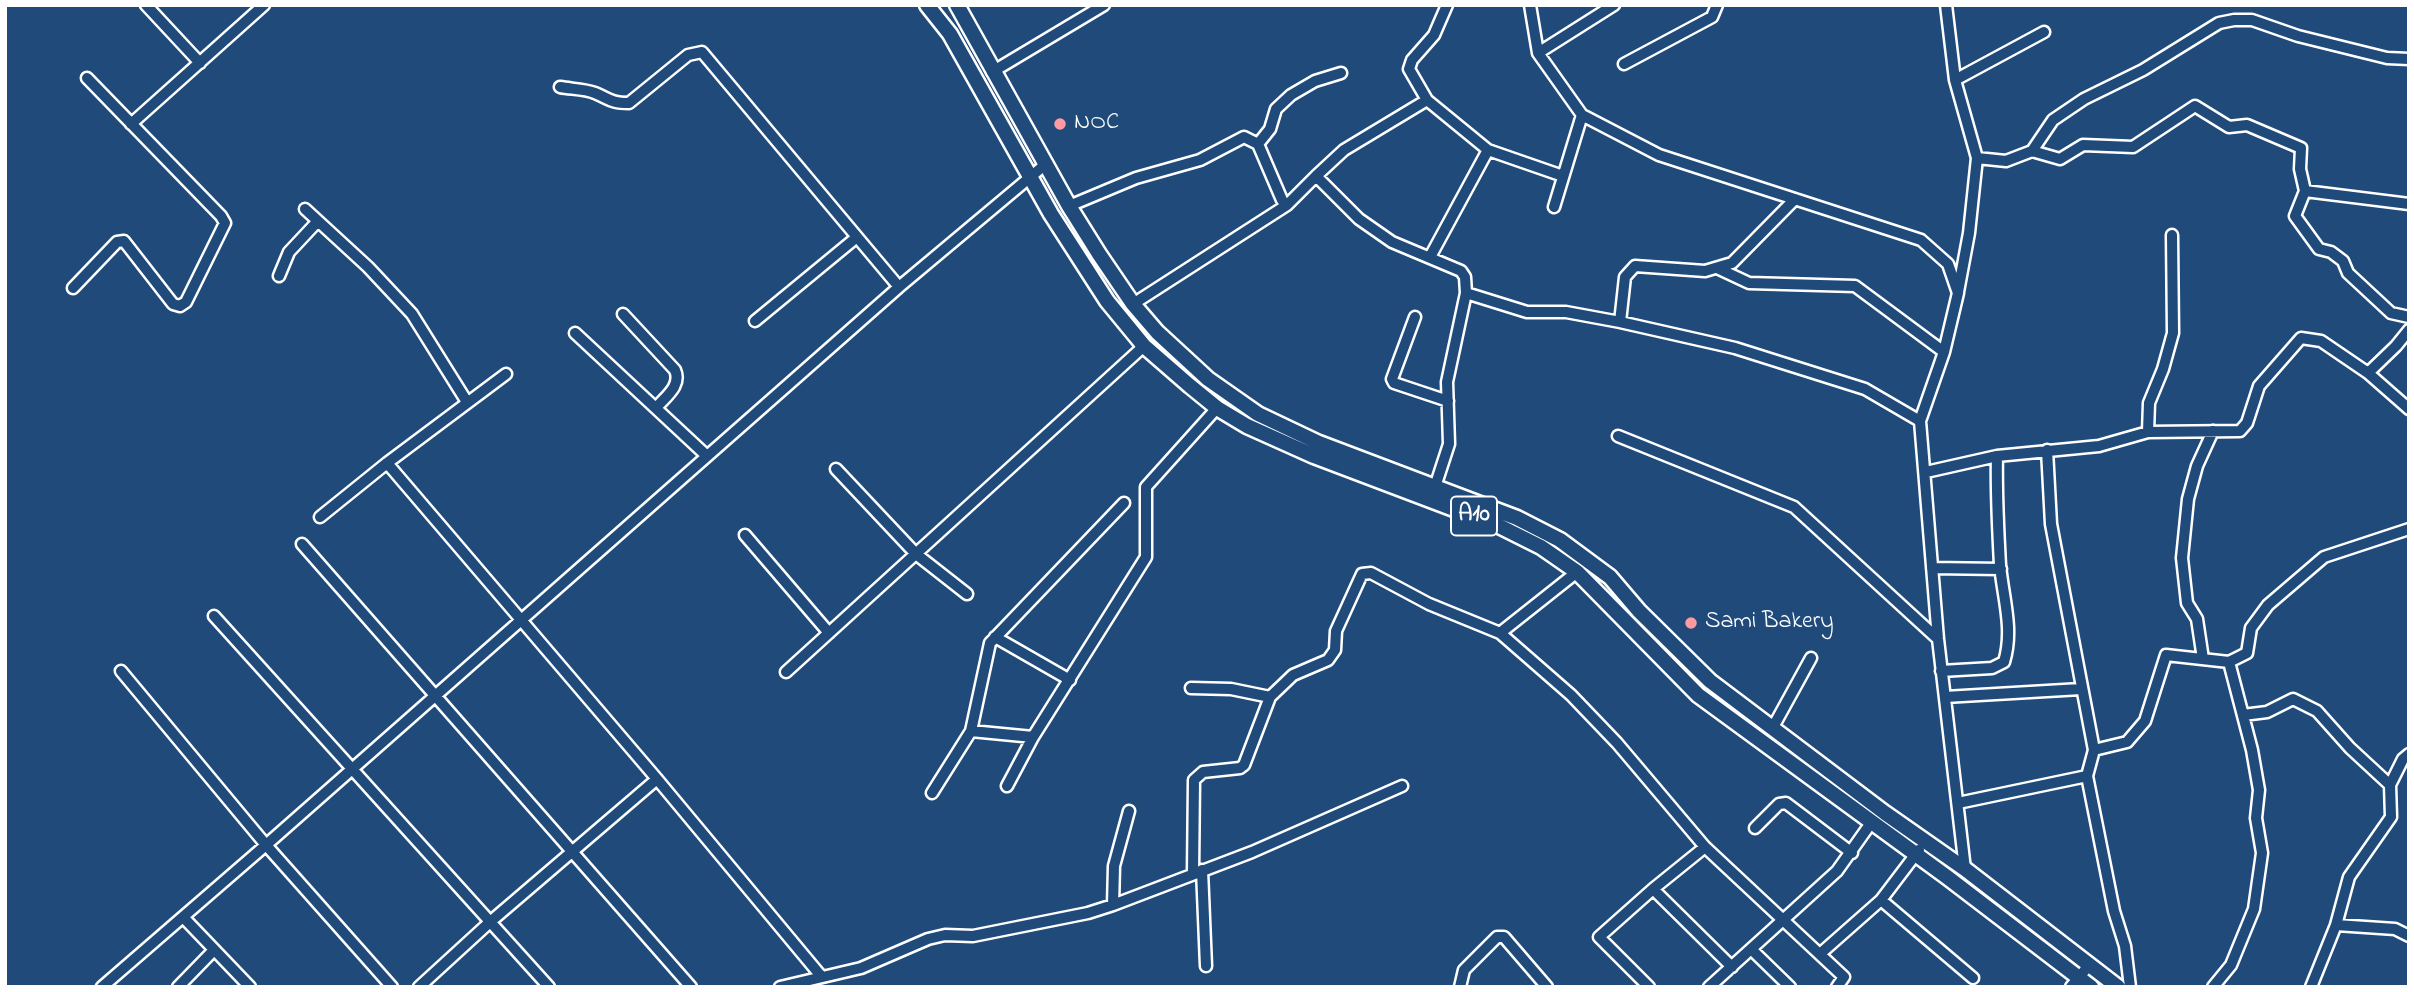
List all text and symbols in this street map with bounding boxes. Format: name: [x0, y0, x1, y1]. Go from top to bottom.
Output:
place label: NOC: [1074, 110, 1119, 138]
marker: NOC: [1052, 116, 1068, 132]
road number: A10: [1451, 496, 1497, 536]
place label: Sami Bakery: [1705, 609, 1833, 637]
marker: Sami Bakery: [1683, 615, 1699, 631]

